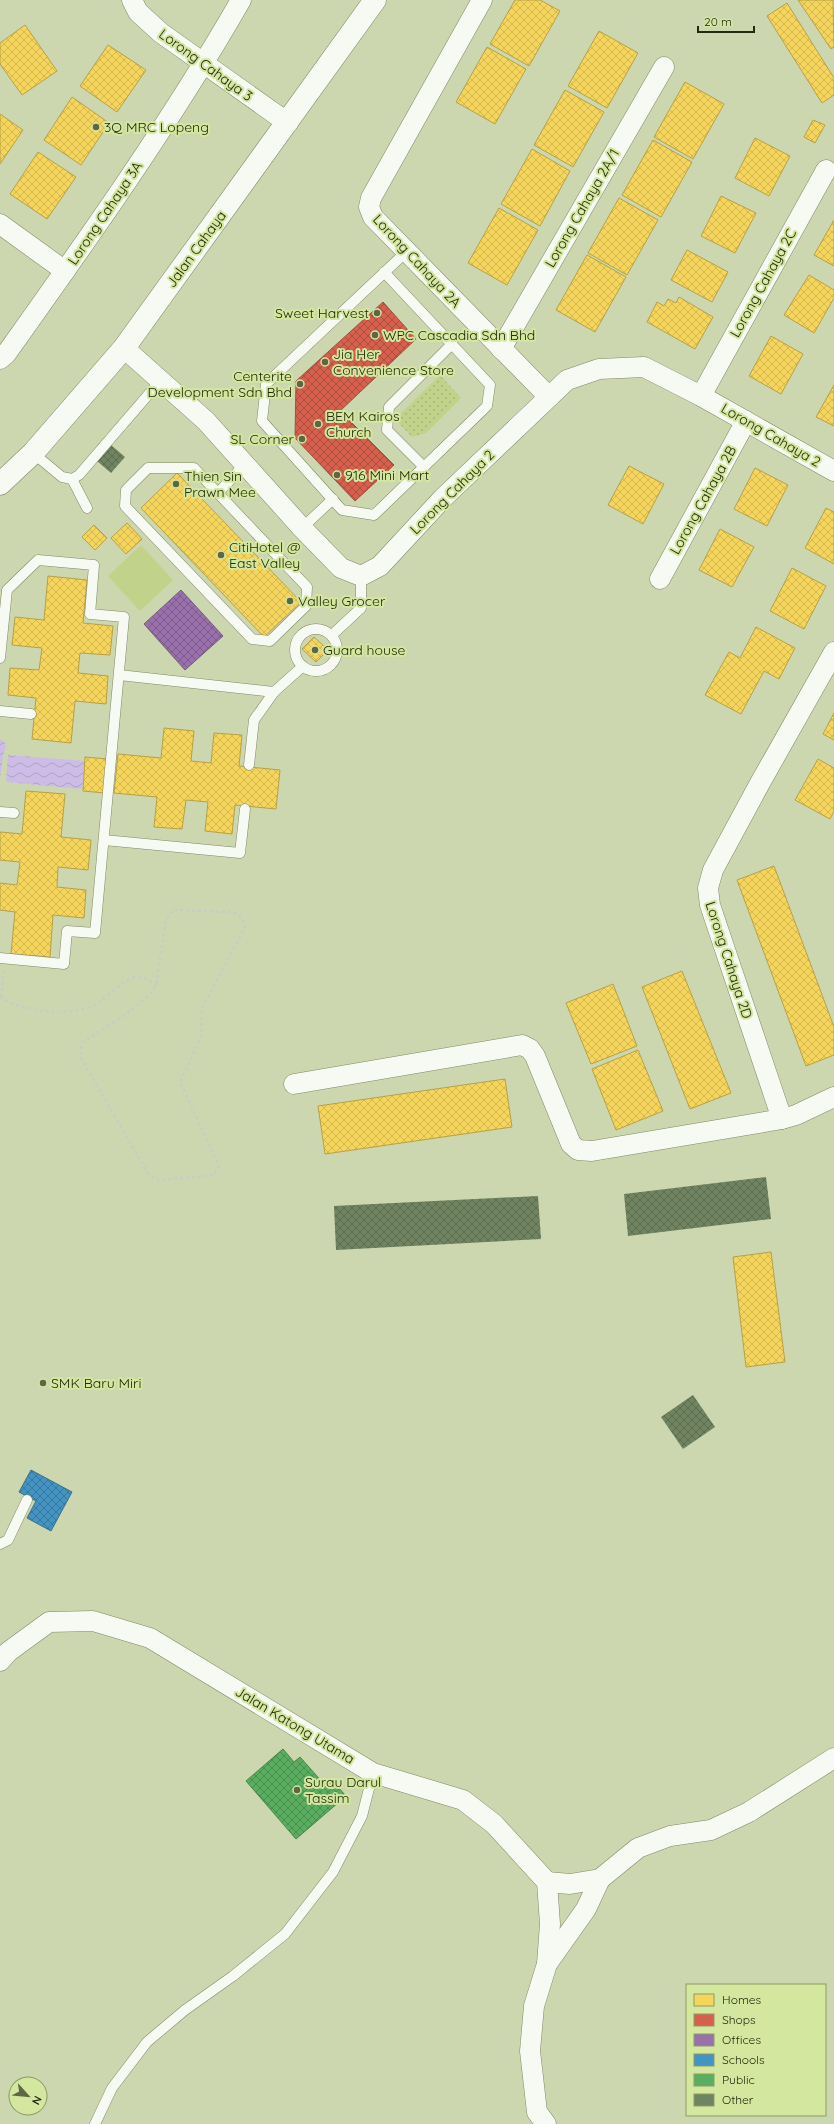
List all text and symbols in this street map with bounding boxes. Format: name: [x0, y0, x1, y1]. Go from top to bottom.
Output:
scale bar: [698, 8, 754, 34]
text: 20 m: [704, 14, 732, 29]
street label: Lorong Cahaya 3: [156, 25, 256, 105]
place label: 3Q MRC Lopeng: [104, 118, 209, 136]
marker: 3Q MRC Lopeng: [91, 122, 101, 132]
street label: Lorong Cahaya 2A/1: [541, 146, 623, 270]
street label: Lorong Cahaya 3A: [64, 158, 146, 268]
street label: Jalan Cahaya: [162, 207, 230, 291]
street label: Lorong Cahaya 2A: [369, 211, 465, 311]
street label: Lorong Cahaya 2C: [726, 226, 800, 340]
place label: Sweet Harvest: [275, 304, 369, 322]
marker: Sweet Harvest: [372, 308, 382, 318]
place label: WPC Cascadia Sdn Bhd: [383, 326, 535, 344]
marker: WPC Cascadia Sdn Bhd: [370, 330, 380, 340]
place label: Jia Her Convenience Store: [333, 345, 454, 379]
marker: Jia Her Convenience Store: [320, 357, 330, 367]
place label: Centerite Development Sdn Bhd: [148, 367, 292, 401]
marker: Centerite Development Sdn Bhd: [295, 379, 305, 389]
street label: Lorong Cahaya 2: [718, 399, 824, 471]
place label: BEM Kairos Church: [326, 407, 400, 441]
marker: BEM Kairos Church: [313, 419, 323, 429]
place label: SL Corner: [230, 430, 295, 448]
marker: SL Corner: [297, 434, 307, 444]
street label: Lorong Cahaya 2B: [666, 443, 740, 557]
street label: Lorong Cahaya 2: [406, 446, 498, 538]
place label: 916 Mini Mart: [345, 466, 429, 484]
place label: Thien Sin Prawn Mee: [184, 467, 256, 501]
marker: 916 Mini Mart: [332, 470, 342, 480]
marker: Thien Sin Prawn Mee: [171, 479, 181, 489]
place label: CitiHotel @ East Valley: [229, 538, 301, 572]
marker: CitiHotel @ East Valley: [216, 550, 226, 560]
place label: Valley Grocer: [298, 592, 386, 610]
marker: Valley Grocer: [285, 596, 295, 606]
place label: Guard house: [323, 641, 406, 659]
marker: Guard house: [310, 645, 320, 655]
street label: Lorong Cahaya 2D: [702, 899, 756, 1021]
place label: SMK Baru Miri: [51, 1374, 141, 1392]
marker: SMK Baru Miri: [38, 1378, 48, 1388]
street label: Jalan Katong Utama: [232, 1682, 358, 1768]
place label: Surau Darul Tassim: [305, 1773, 381, 1807]
marker: Surau Darul Tassim: [292, 1785, 302, 1795]
legend: [686, 1984, 826, 2116]
text: Homes: [722, 1992, 762, 2007]
text: Shops: [722, 2012, 756, 2027]
text: Offices: [722, 2032, 761, 2047]
text: Schools: [722, 2052, 765, 2067]
text: Public: [722, 2072, 755, 2087]
north arrow: [8, 2076, 48, 2116]
text: Other: [722, 2092, 754, 2107]
text: N: [29, 2094, 45, 2107]

